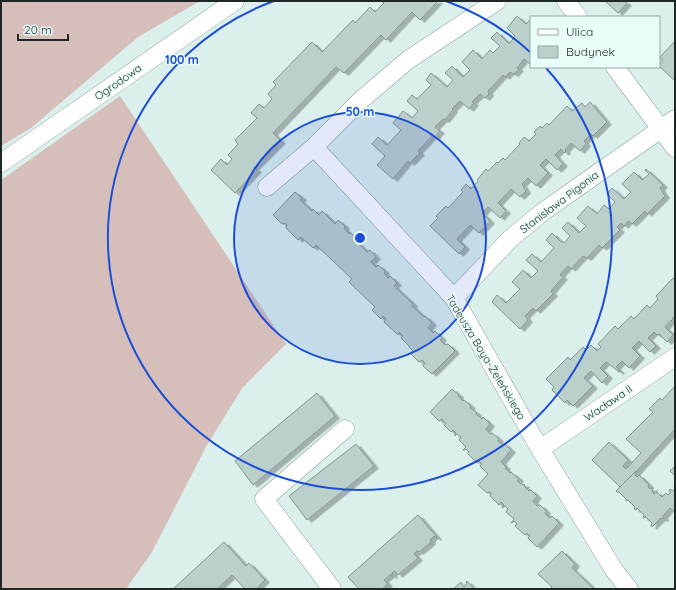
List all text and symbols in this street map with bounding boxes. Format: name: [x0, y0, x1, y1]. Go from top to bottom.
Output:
scale bar: [18, 16, 68, 42]
legend: [530, 16, 660, 68]
text: 20 m: [24, 22, 52, 37]
text: Ulica: [566, 24, 593, 39]
text: Budynek: [566, 44, 615, 59]
text: 100 m: [165, 52, 199, 67]
street label: Ogrodowa: [92, 61, 144, 103]
text: 50 m: [346, 104, 374, 119]
street label: Stanisława Pigonia: [517, 168, 601, 236]
centre of rings: [353, 231, 367, 245]
street label: Tadeusza Boya-Żeleńskiego: [443, 292, 529, 422]
street label: Wacława II: [581, 382, 635, 424]

